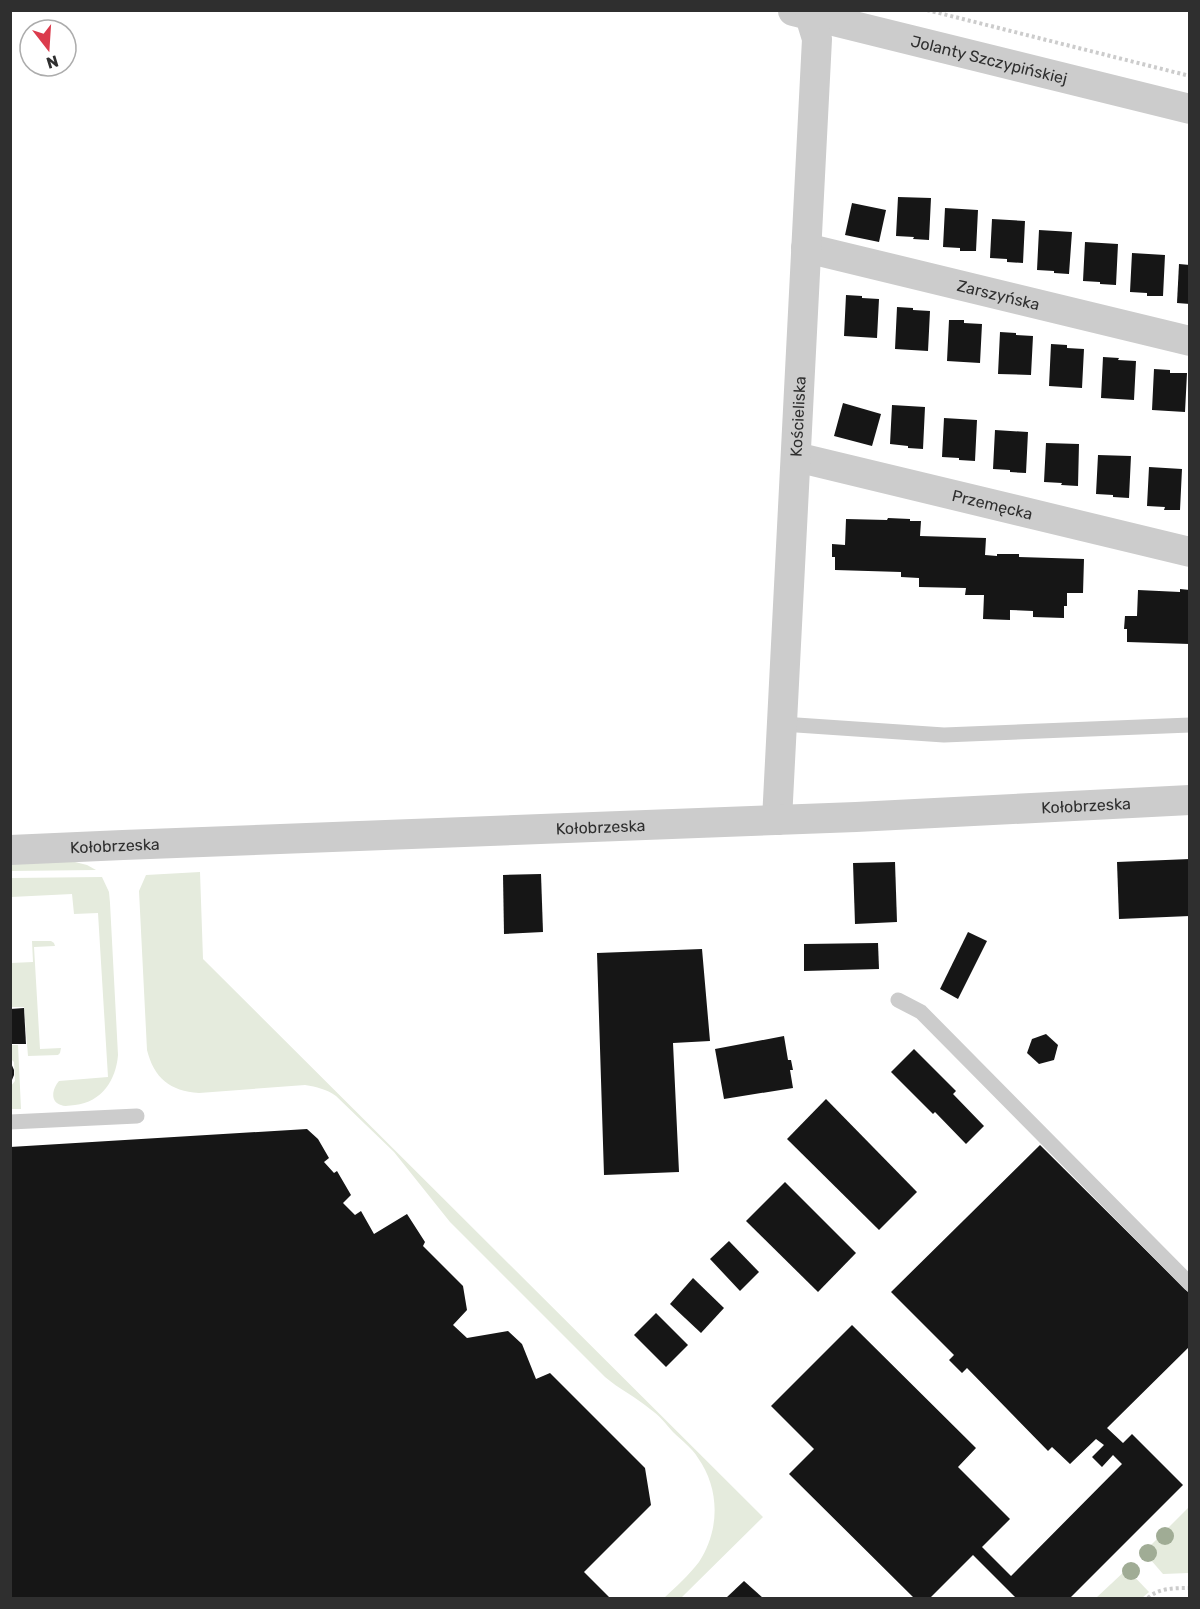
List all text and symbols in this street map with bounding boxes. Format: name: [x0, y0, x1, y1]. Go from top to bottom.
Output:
north arrow: [18, 18, 78, 78]
street label: Jolanty Szczypińskiej: [909, 31, 1069, 88]
text: N: [44, 51, 61, 73]
street label: Zarszyńska: [955, 275, 1042, 314]
street label: Kościeliska: [786, 376, 809, 458]
street label: Przemęcka: [950, 485, 1035, 523]
street label: Kołobrzeska: [1041, 794, 1131, 817]
street label: Kołobrzeska: [555, 816, 646, 838]
street label: Kołobrzeska: [70, 834, 160, 857]

